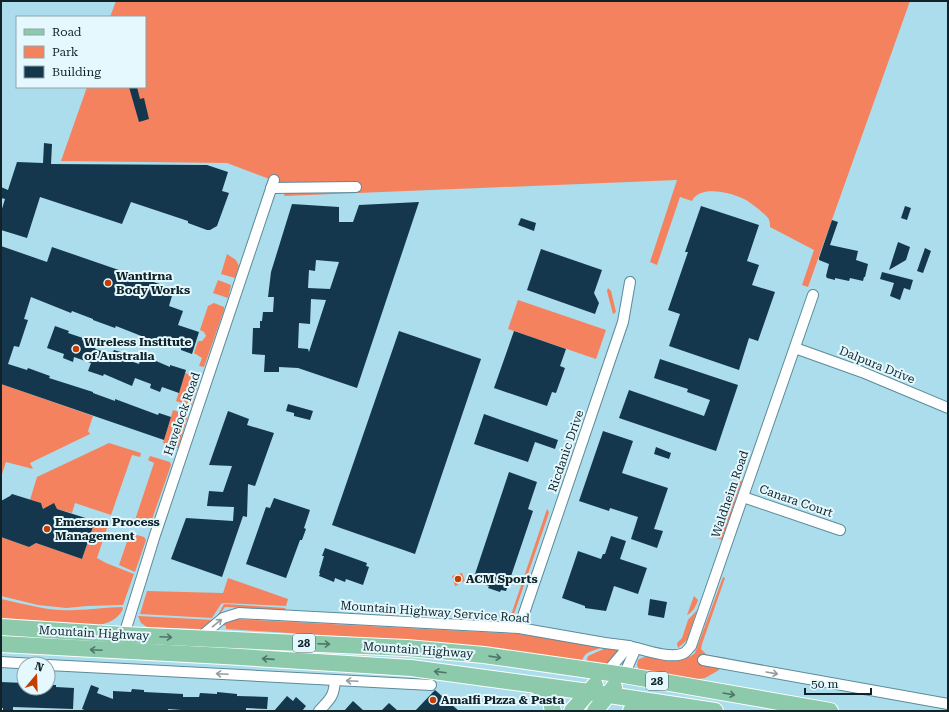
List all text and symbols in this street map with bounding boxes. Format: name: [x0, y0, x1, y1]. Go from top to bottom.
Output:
legend: [16, 16, 146, 88]
text: Road: [52, 25, 82, 39]
text: Park: [52, 45, 79, 59]
text: Building: [52, 65, 101, 79]
place label: Wantirna Body Works: [116, 269, 190, 297]
marker: Wantirna Body Works: [103, 278, 113, 288]
place label: Wireless Institute of Australia: [84, 335, 192, 363]
street label: Dalpura Drive: [837, 343, 917, 387]
marker: Wireless Institute of Australia: [71, 344, 81, 354]
street label: Havelock Road: [161, 370, 203, 457]
street label: Ricdanic Drive: [545, 408, 587, 494]
street label: Waldheim Road: [709, 448, 752, 539]
street label: Canara Court: [757, 482, 835, 520]
place label: Emerson Process Management: [55, 515, 160, 543]
marker: Emerson Process Management: [42, 524, 52, 534]
place label: ACM Sports: [466, 572, 538, 586]
marker: ACM Sports: [453, 574, 463, 584]
street label: Mountain Highway Service Road: [340, 598, 530, 626]
one-way arrow: [212, 618, 223, 627]
street label: Mountain Highway: [38, 623, 151, 643]
one-way arrow: [159, 633, 172, 640]
road number: 28: [293, 634, 315, 652]
street label: Mountain Highway: [362, 639, 475, 661]
one-way arrow: [317, 640, 330, 647]
one-way arrow: [90, 646, 103, 653]
one-way arrow: [488, 653, 501, 661]
one-way arrow: [262, 655, 275, 662]
north arrow: [16, 656, 56, 696]
text: N: [33, 659, 46, 675]
one-way arrow: [433, 668, 446, 676]
one-way arrow: [765, 669, 778, 677]
scale bar: [805, 670, 871, 696]
one-way arrow: [216, 671, 229, 678]
road number: 28: [646, 672, 668, 690]
text: 50 m: [811, 677, 838, 691]
one-way arrow: [346, 678, 359, 685]
one-way arrow: [722, 690, 735, 698]
place label: Amalfi Pizza & Pasta: [441, 693, 564, 707]
marker: Amalfi Pizza & Pasta: [428, 695, 438, 705]

